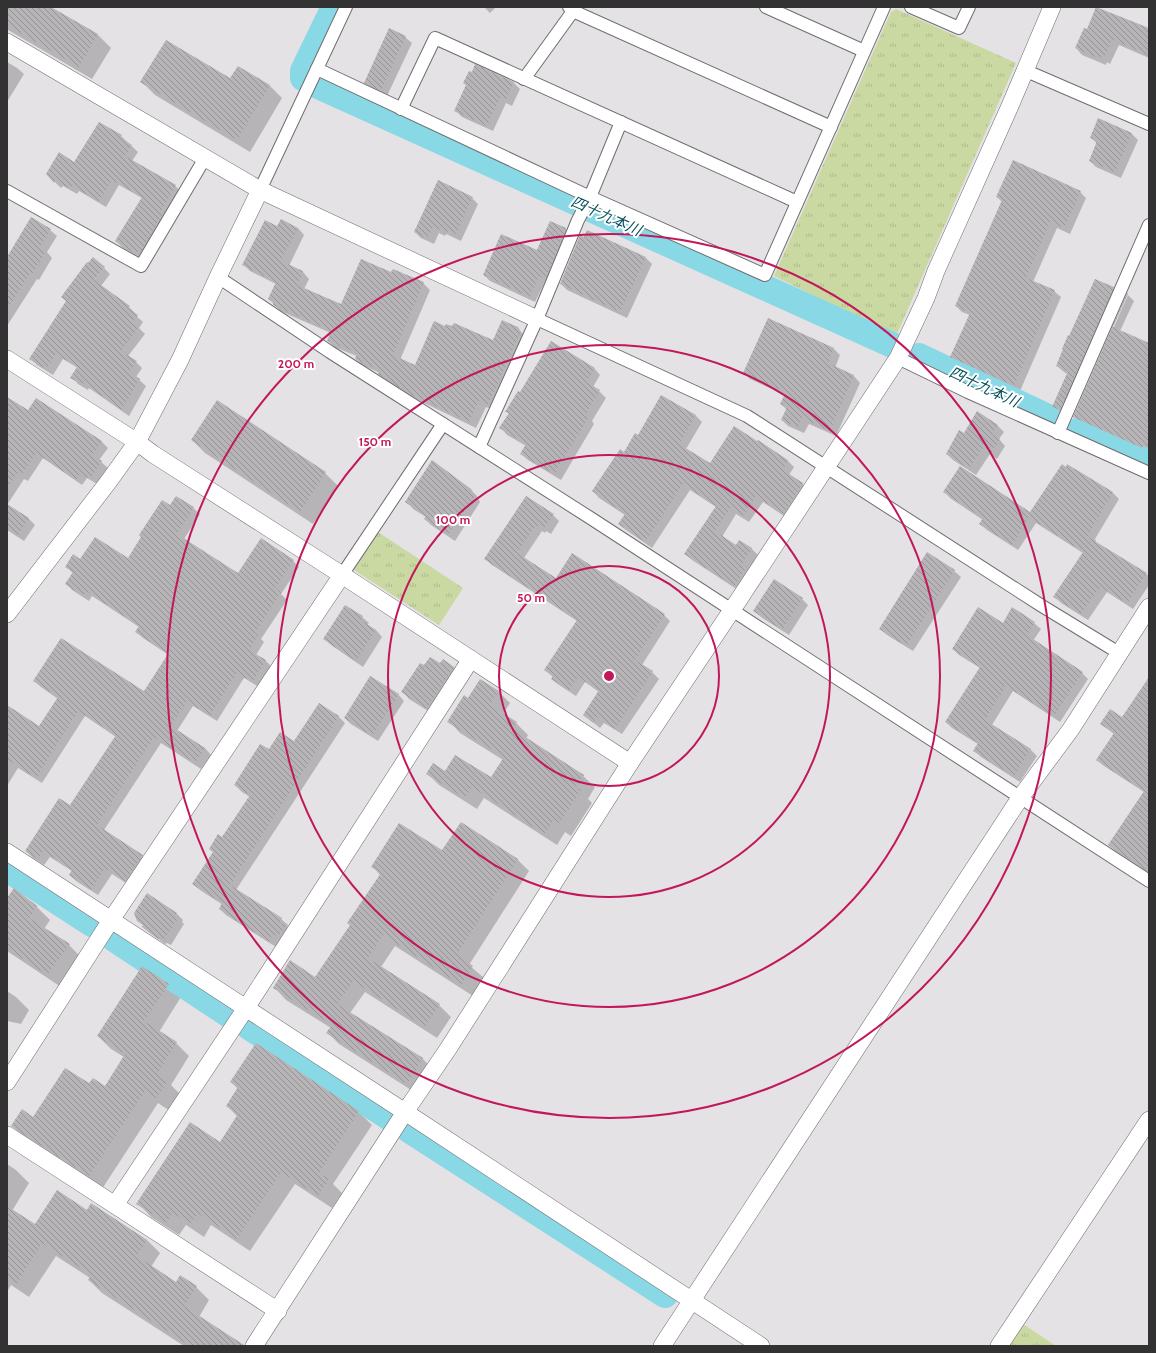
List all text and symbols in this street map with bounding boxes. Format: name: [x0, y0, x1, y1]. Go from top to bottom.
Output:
water label: 四十九本川: [568, 193, 646, 240]
text: 200 m: [278, 356, 314, 371]
water label: 四十九本川: [946, 363, 1024, 412]
text: 150 m: [359, 434, 391, 449]
text: 100 m: [436, 512, 470, 527]
text: 50 m: [517, 590, 545, 605]
centre of rings: [602, 669, 616, 683]

